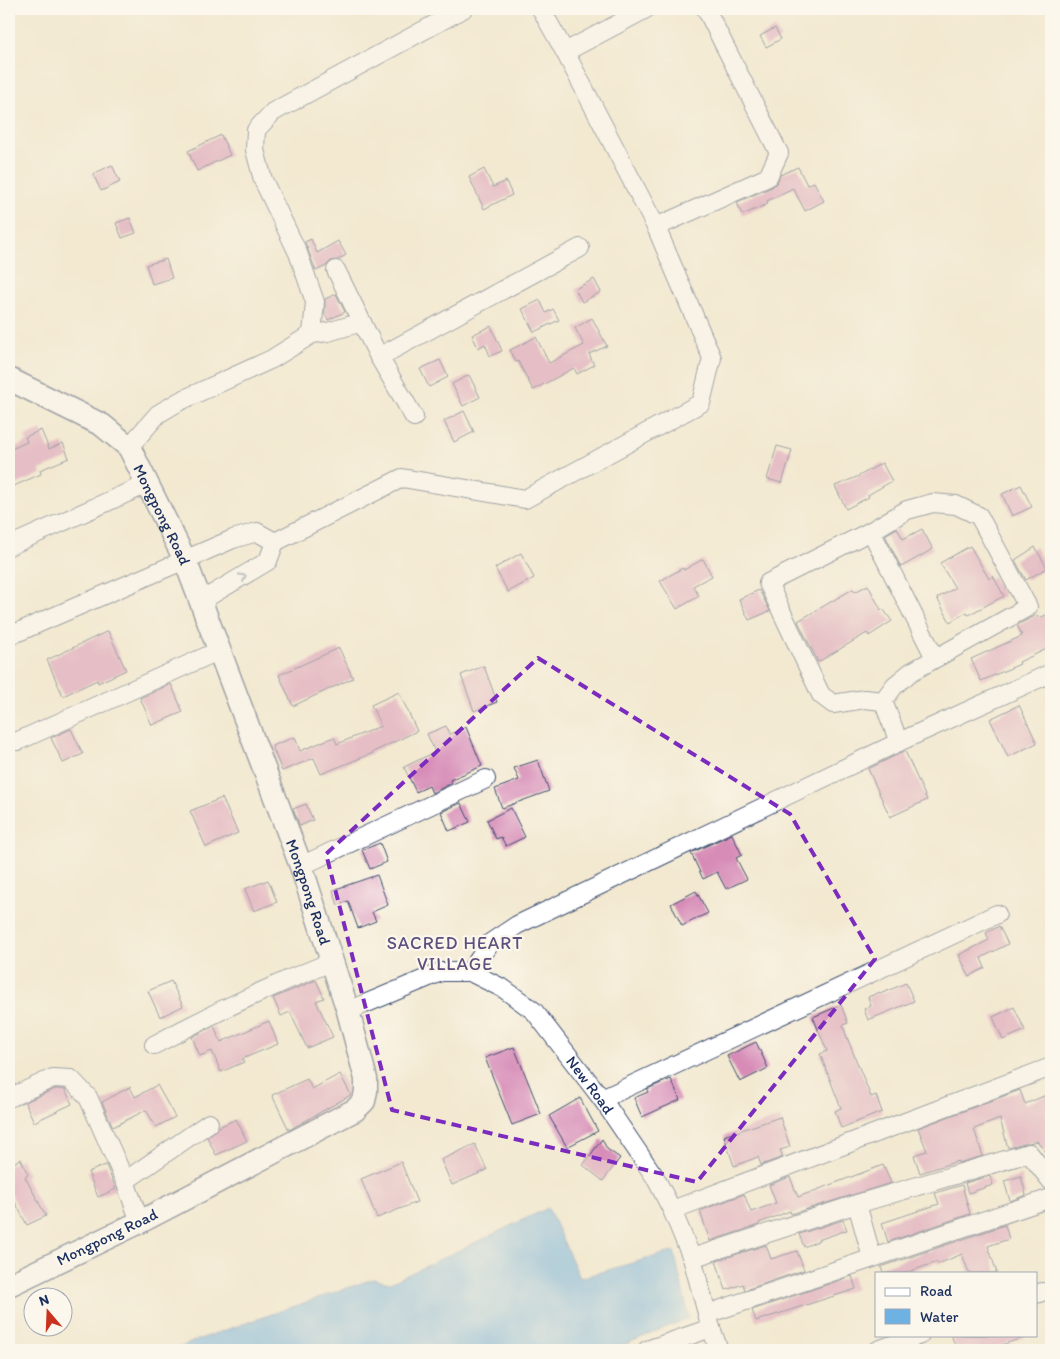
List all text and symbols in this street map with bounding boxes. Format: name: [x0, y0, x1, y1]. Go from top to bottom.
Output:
street label: Mongpong Road: [129, 461, 196, 568]
one-way arrow: [238, 573, 247, 583]
street label: Mongpong Road: [282, 836, 335, 947]
district label: SACRED HEART VILLAGE: [387, 932, 523, 975]
street label: New Road: [563, 1052, 619, 1118]
street label: Mongpong Road: [53, 1204, 161, 1270]
legend: [875, 1272, 1038, 1336]
text: Road: [920, 1282, 953, 1300]
north arrow: [22, 1286, 72, 1336]
text: N: [37, 1291, 51, 1310]
text: Water: [920, 1308, 959, 1326]

